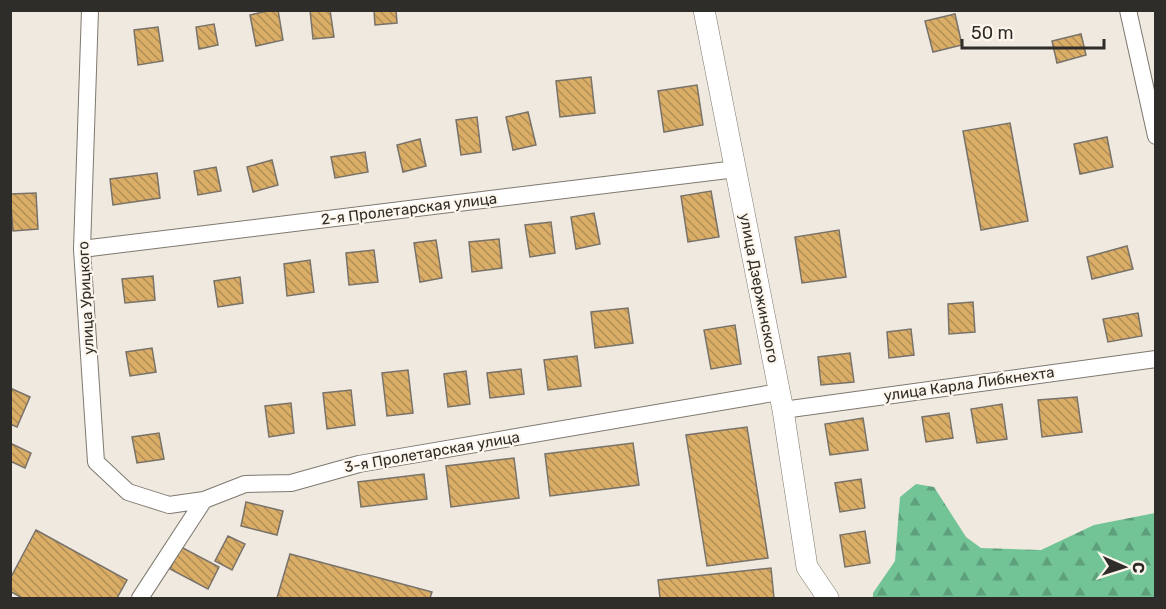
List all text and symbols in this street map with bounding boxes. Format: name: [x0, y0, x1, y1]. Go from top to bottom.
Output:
scale bar: [962, 12, 1104, 50]
text: 50 m: [971, 22, 1014, 44]
street label: 2-я Пролетарская улица: [320, 189, 498, 229]
street label: улица Дзержинского: [736, 212, 782, 364]
street label: улица Урицкого: [74, 241, 98, 355]
street label: улица Карла Либкнехта: [882, 363, 1056, 405]
street label: 3-я Пролетарская улица: [343, 428, 521, 476]
north arrow: [1094, 537, 1154, 597]
text: С: [1129, 562, 1148, 574]

